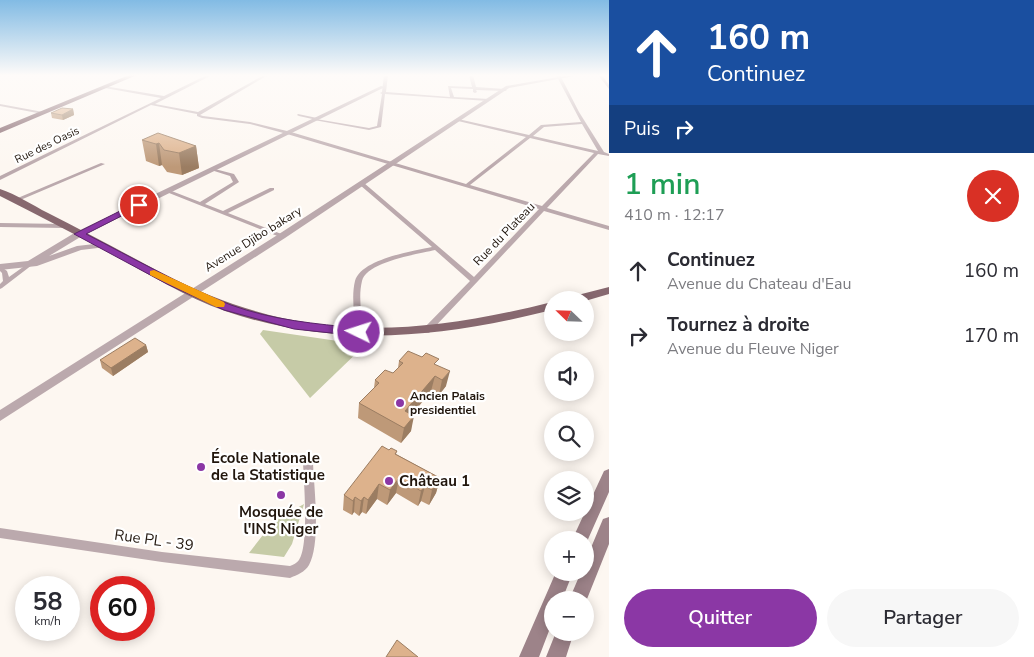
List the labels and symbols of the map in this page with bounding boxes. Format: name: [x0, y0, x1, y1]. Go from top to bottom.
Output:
street label: Rue des Oasis: [12, 123, 82, 167]
pin: [118, 184, 160, 226]
street label: Rue du Plateau: [470, 199, 538, 269]
street label: Avenue Djibo bakary: [201, 202, 305, 275]
north arrow: [544, 291, 594, 341]
position arrow: [332, 305, 384, 357]
place label: Ancien Palais presidentiel: [410, 388, 485, 418]
marker: Ancien Palais presidentiel: [394, 397, 406, 409]
place label: École Nationale de la Statistique: [211, 448, 325, 485]
marker: École Nationale de la Statistique: [195, 461, 207, 473]
place label: Château 1: [399, 471, 470, 491]
marker: Château 1: [383, 475, 395, 487]
marker: Mosquée de l'INS Niger: [275, 489, 287, 501]
place label: Mosquée de l'INS Niger: [239, 502, 323, 539]
street label: Rue PL - 39: [113, 525, 195, 555]
speed limit sign: 60: [90, 576, 155, 641]

